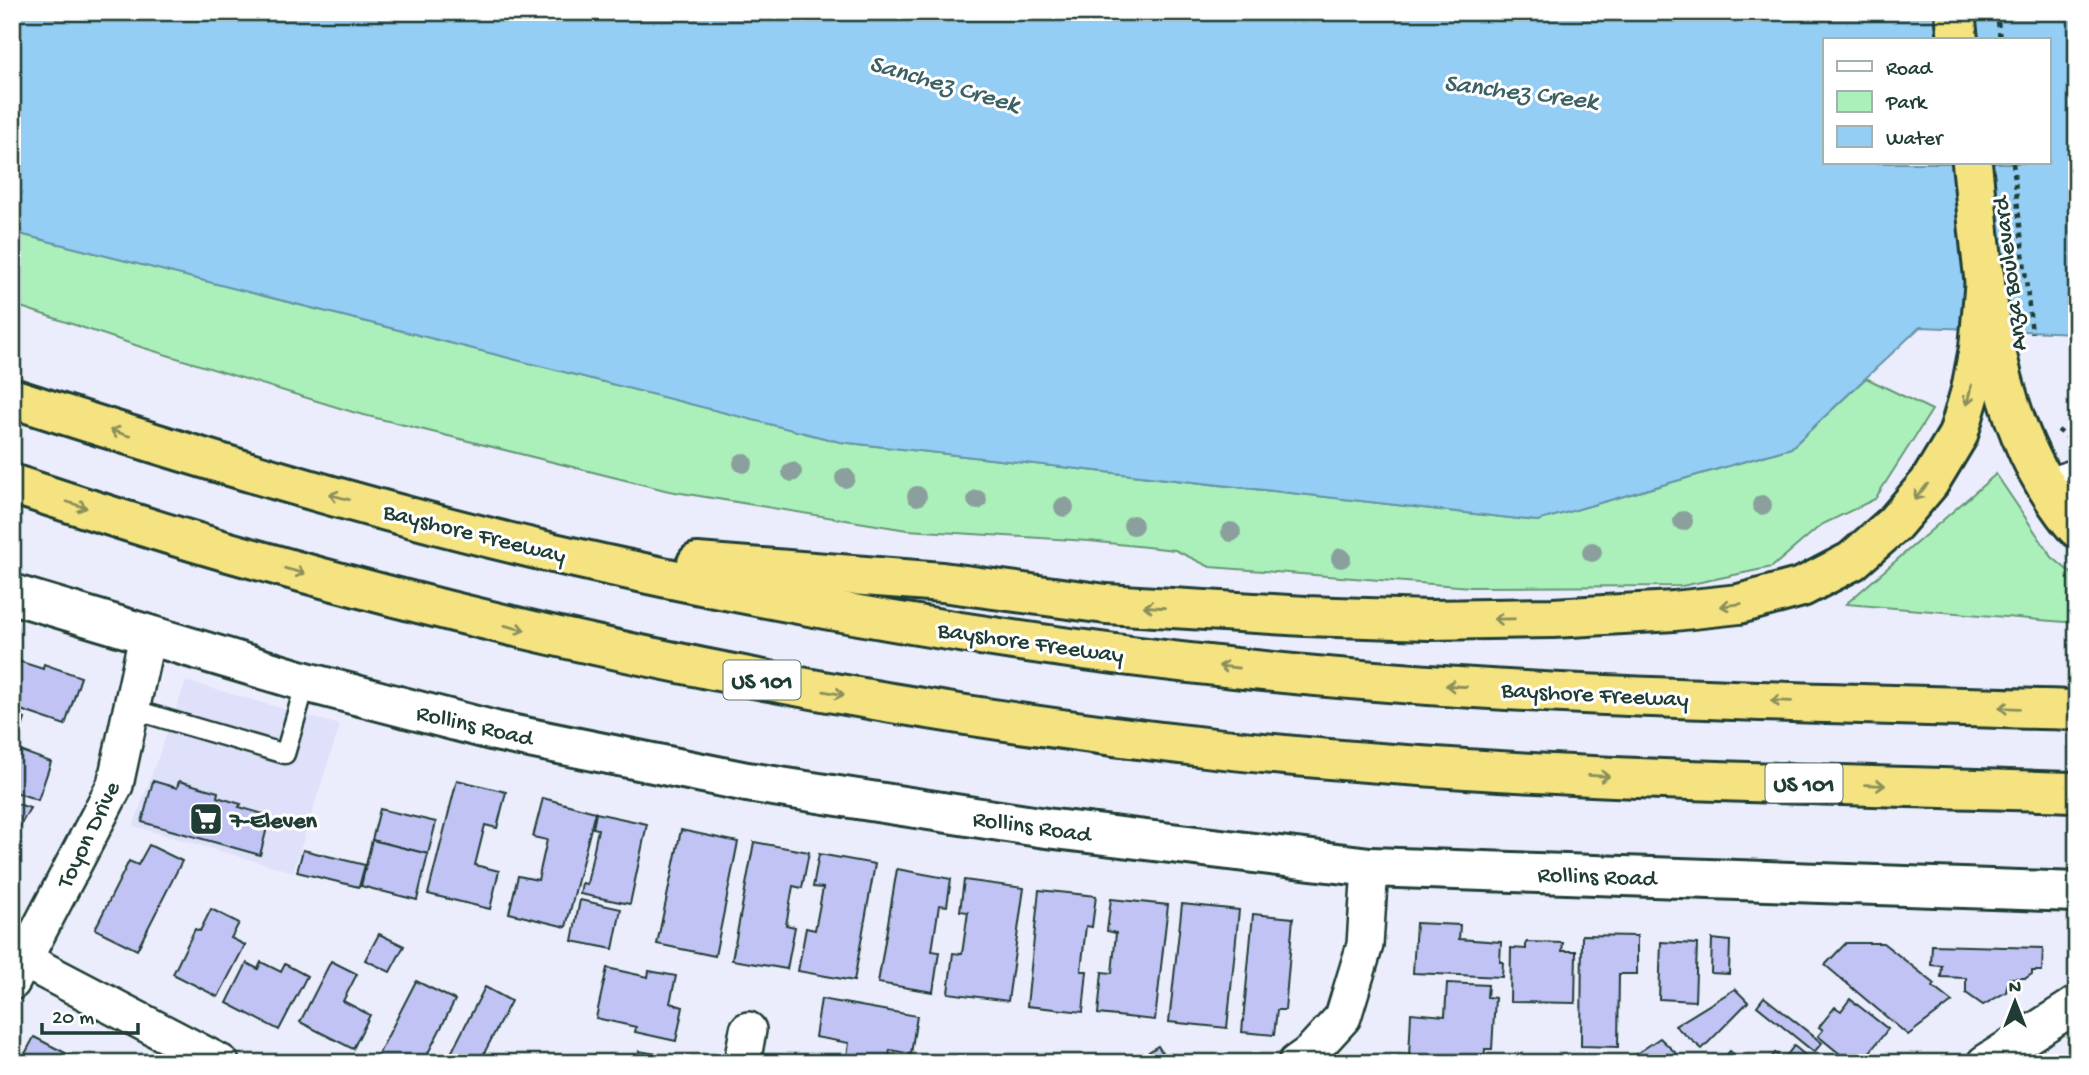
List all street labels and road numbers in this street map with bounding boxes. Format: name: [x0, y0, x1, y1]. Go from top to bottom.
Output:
street label: Anza Boulevard: [1987, 193, 2035, 352]
street label: Bayshore Freeway: [379, 498, 569, 572]
street label: Bayshore Freeway: [935, 617, 1126, 672]
road number: US 101: [724, 660, 800, 700]
street label: Bayshore Freeway: [1499, 677, 1689, 716]
street label: Rollins Road: [413, 700, 537, 755]
road number: US 101: [1766, 764, 1842, 803]
street label: Toyon Drive: [51, 777, 129, 896]
street label: Rollins Road: [970, 806, 1094, 851]
street label: Rollins Road: [1537, 862, 1659, 895]

